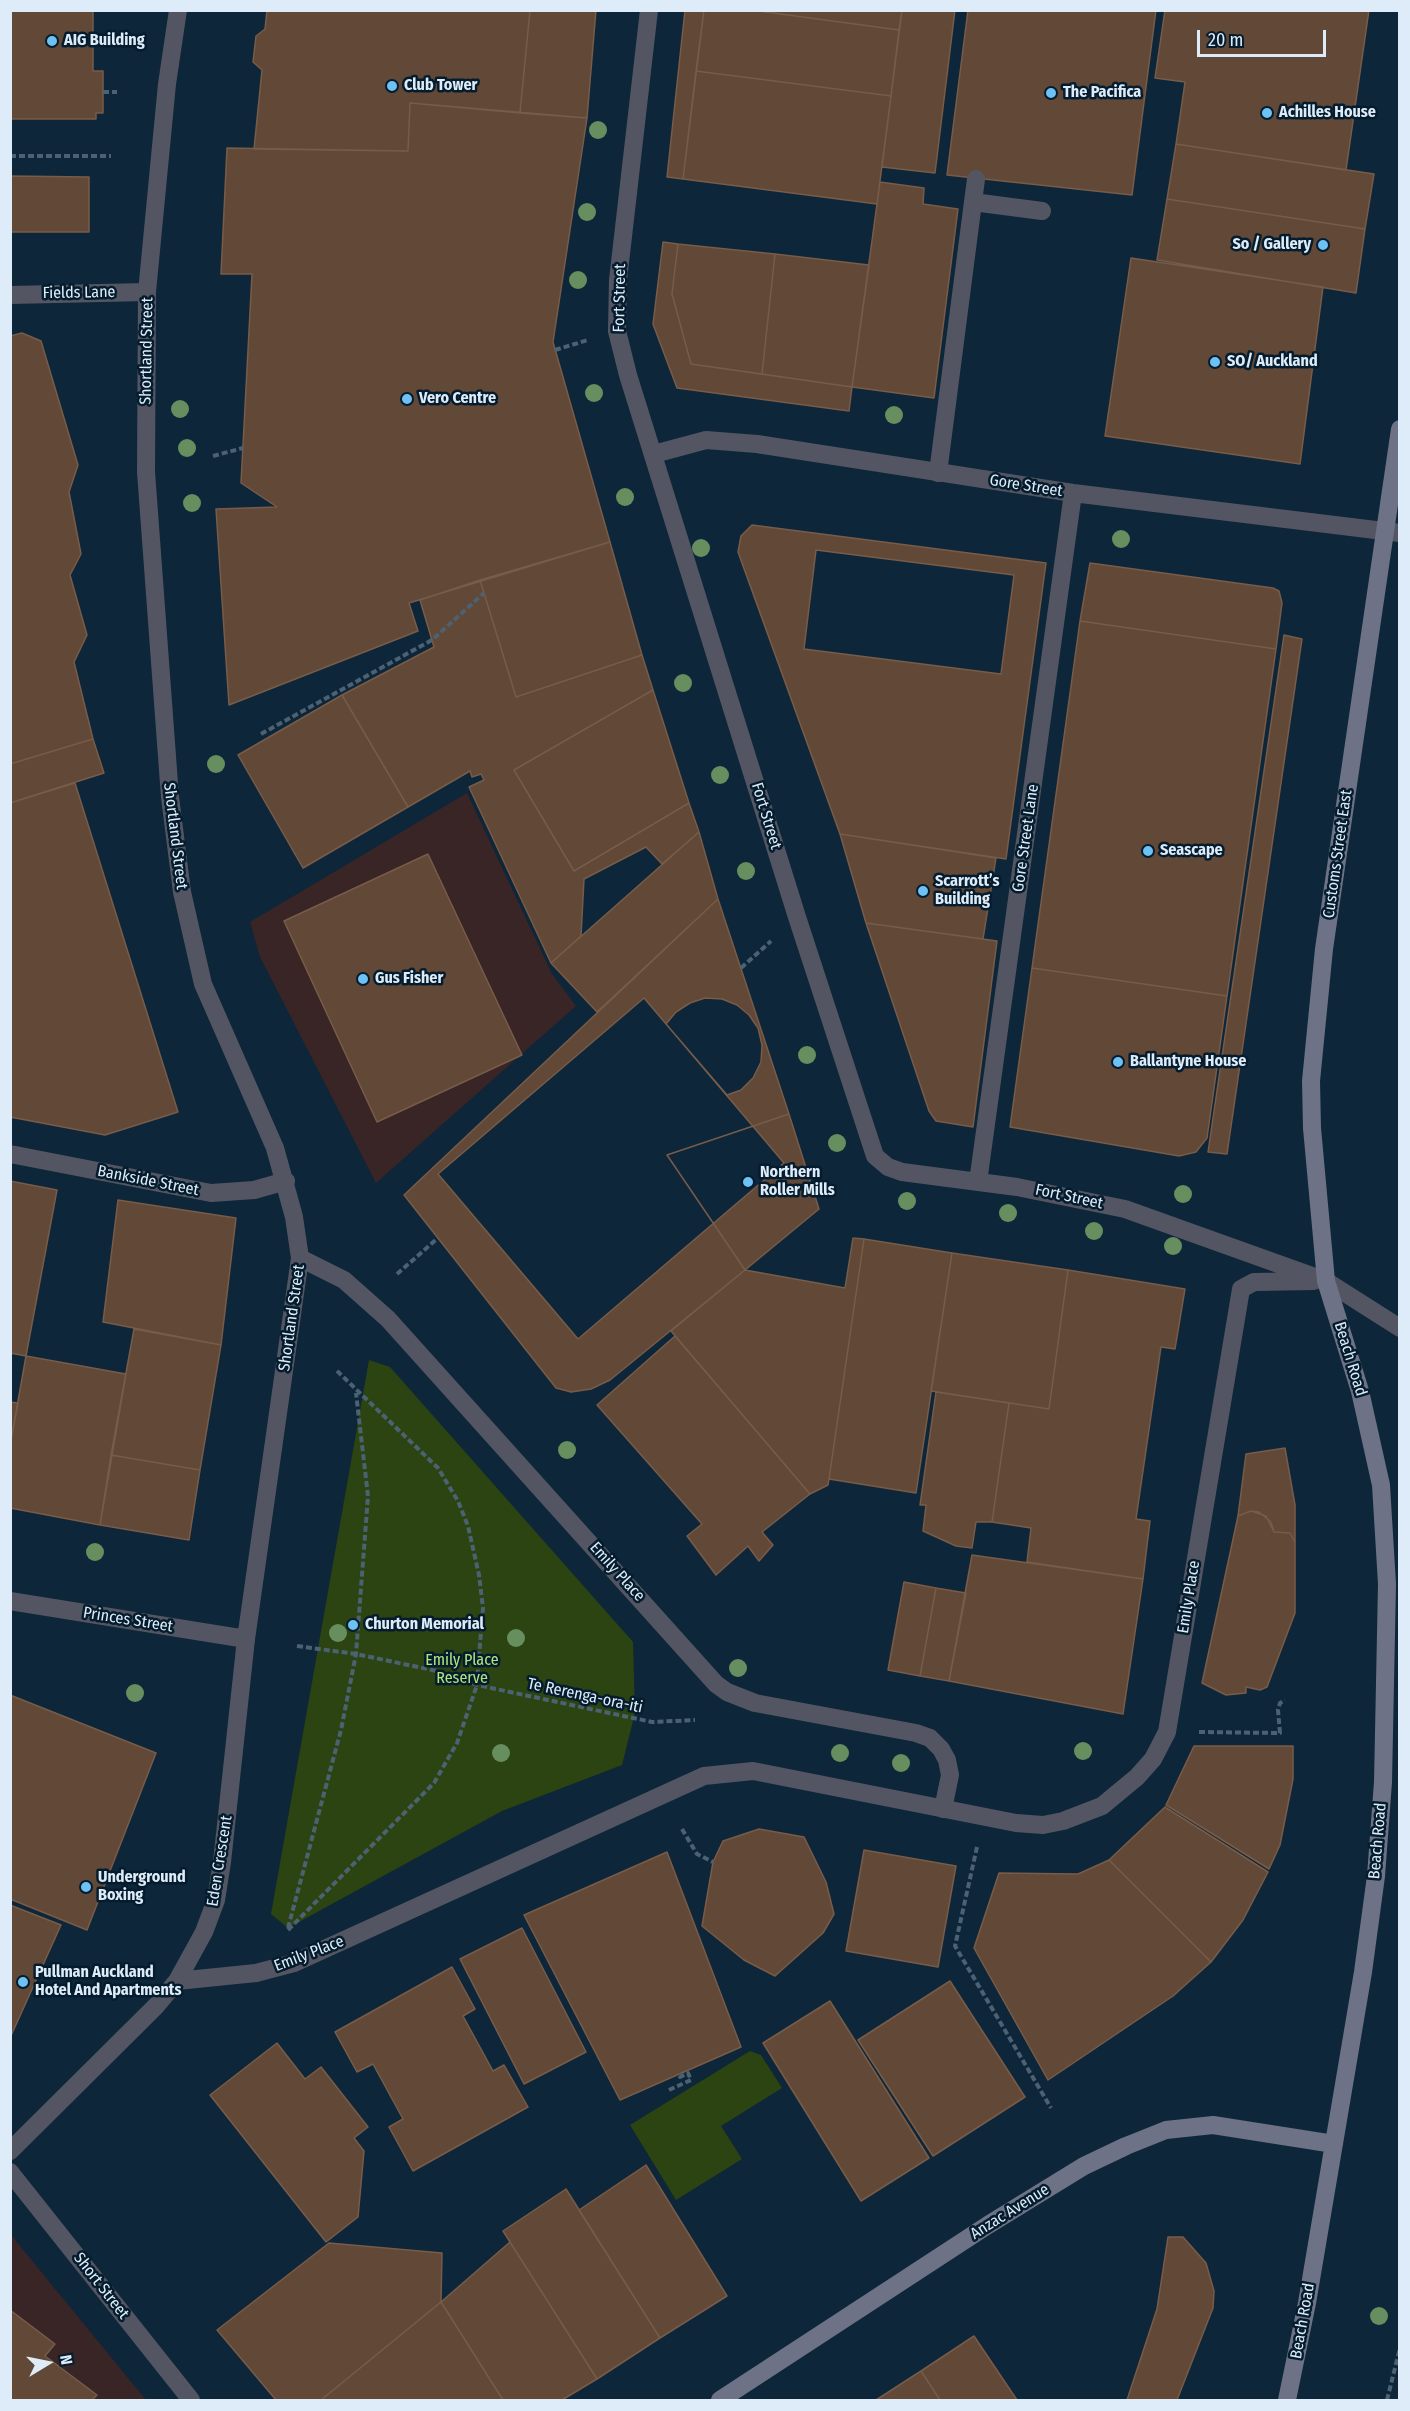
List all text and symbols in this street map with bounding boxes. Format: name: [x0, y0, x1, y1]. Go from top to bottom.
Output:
scale bar: [1200, 18, 1329, 56]
text: 20 m: [1208, 29, 1243, 51]
place label: AIG Building: [64, 31, 145, 51]
marker: AIG Building: [45, 34, 59, 48]
place label: Club Tower: [404, 76, 477, 96]
marker: Club Tower: [385, 79, 399, 93]
place label: The Pacifica: [1063, 83, 1141, 103]
marker: The Pacifica: [1044, 86, 1058, 100]
place label: Achilles House: [1279, 103, 1376, 123]
marker: Achilles House: [1260, 106, 1274, 120]
place label: So / Gallery: [1233, 235, 1311, 255]
marker: So / Gallery: [1316, 238, 1330, 252]
street label: Fort Street: [610, 263, 630, 333]
street label: Fields Lane: [42, 283, 116, 303]
street label: Shortland Street: [136, 297, 158, 405]
place label: SO/ Auckland: [1227, 352, 1318, 372]
marker: SO/ Auckland: [1208, 355, 1222, 369]
place label: Vero Centre: [419, 389, 496, 409]
marker: Vero Centre: [400, 392, 414, 406]
street label: Gore Street: [988, 471, 1064, 501]
street label: Fort Street: [747, 780, 785, 852]
street label: Shortland Street: [159, 781, 191, 891]
street label: Gore Street Lane: [1009, 783, 1043, 893]
street label: Customs Street East: [1319, 789, 1357, 919]
place label: Seascape: [1160, 841, 1223, 861]
marker: Seascape: [1141, 844, 1155, 858]
place label: Scarrott’s Building: [935, 872, 999, 910]
marker: Scarrott’s Building: [916, 884, 930, 898]
place label: Gus Fisher: [375, 969, 443, 989]
marker: Gus Fisher: [356, 972, 370, 986]
place label: Ballantyne House: [1130, 1052, 1246, 1072]
marker: Ballantyne House: [1111, 1055, 1125, 1069]
street label: Bankside Street: [96, 1162, 200, 1200]
place label: Northern Roller Mills: [760, 1163, 835, 1201]
marker: Northern Roller Mills: [741, 1175, 755, 1189]
street label: Fort Street: [1033, 1180, 1105, 1214]
street label: Shortland Street: [275, 1263, 309, 1373]
street label: Beach Road: [1330, 1320, 1370, 1398]
street label: Emily Place: [585, 1538, 649, 1606]
street label: Emily Place: [1174, 1559, 1204, 1635]
street label: Princes Street: [82, 1603, 174, 1637]
place label: Churton Memorial: [365, 1615, 484, 1635]
marker: Churton Memorial: [346, 1618, 360, 1632]
park label: Emily Place Reserve: [425, 1651, 499, 1689]
street label: Te Rerenga-ora-iti: [526, 1674, 644, 1718]
street label: Beach Road: [1365, 1802, 1391, 1880]
street label: Eden Crescent: [203, 1814, 237, 1908]
place label: Underground Boxing: [98, 1868, 186, 1906]
marker: Underground Boxing: [79, 1880, 93, 1894]
street label: Emily Place: [271, 1932, 347, 1976]
place label: Pullman Auckland Hotel And Apartments: [35, 1963, 181, 2001]
marker: Pullman Auckland Hotel And Apartments: [16, 1975, 30, 1989]
street label: Anzac Avenue: [967, 2180, 1053, 2244]
street label: Short Street: [69, 2249, 133, 2323]
street label: Beach Road: [1287, 2282, 1319, 2360]
north arrow: [18, 2333, 78, 2393]
text: N: [56, 2353, 76, 2366]

